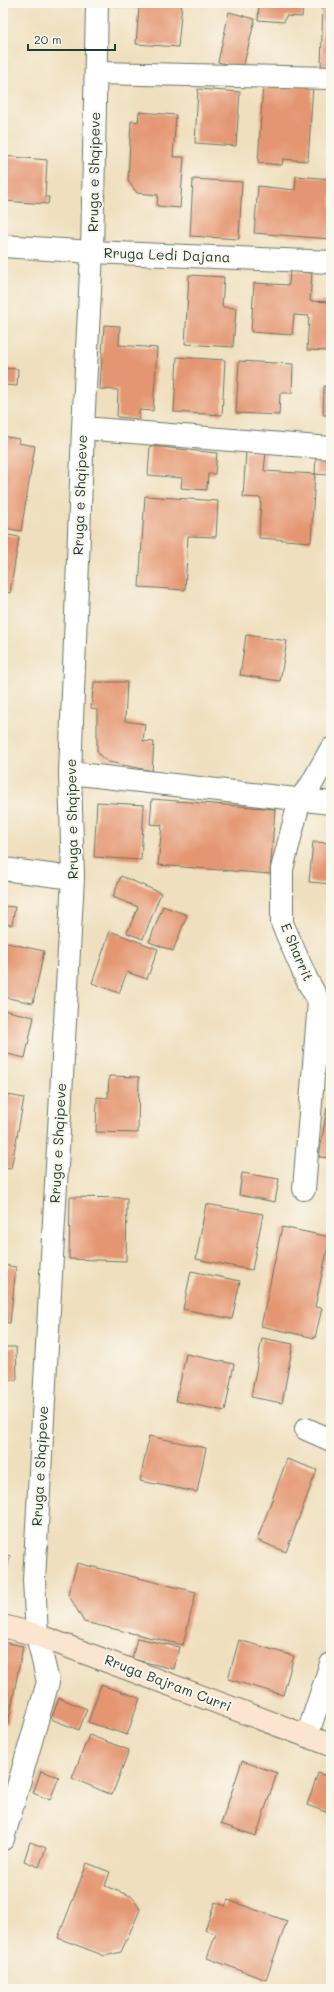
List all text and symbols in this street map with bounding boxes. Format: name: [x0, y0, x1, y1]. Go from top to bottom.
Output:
scale bar: [28, 26, 115, 52]
text: 20 m: [34, 31, 62, 47]
street label: Rruga e Shqipeve: [83, 112, 104, 232]
street label: Rruga Ledi Dajana: [103, 243, 231, 266]
street label: Rruga e Shqipeve: [68, 434, 91, 556]
street label: Rruga e Shqipeve: [61, 759, 82, 879]
street label: E Sharrit: [277, 920, 318, 984]
street label: Rruga e Shqipeve: [45, 1082, 70, 1204]
street label: Rruga e Shqipeve: [27, 1405, 52, 1527]
street label: Rruga Bajram Curri: [102, 1650, 234, 1715]

